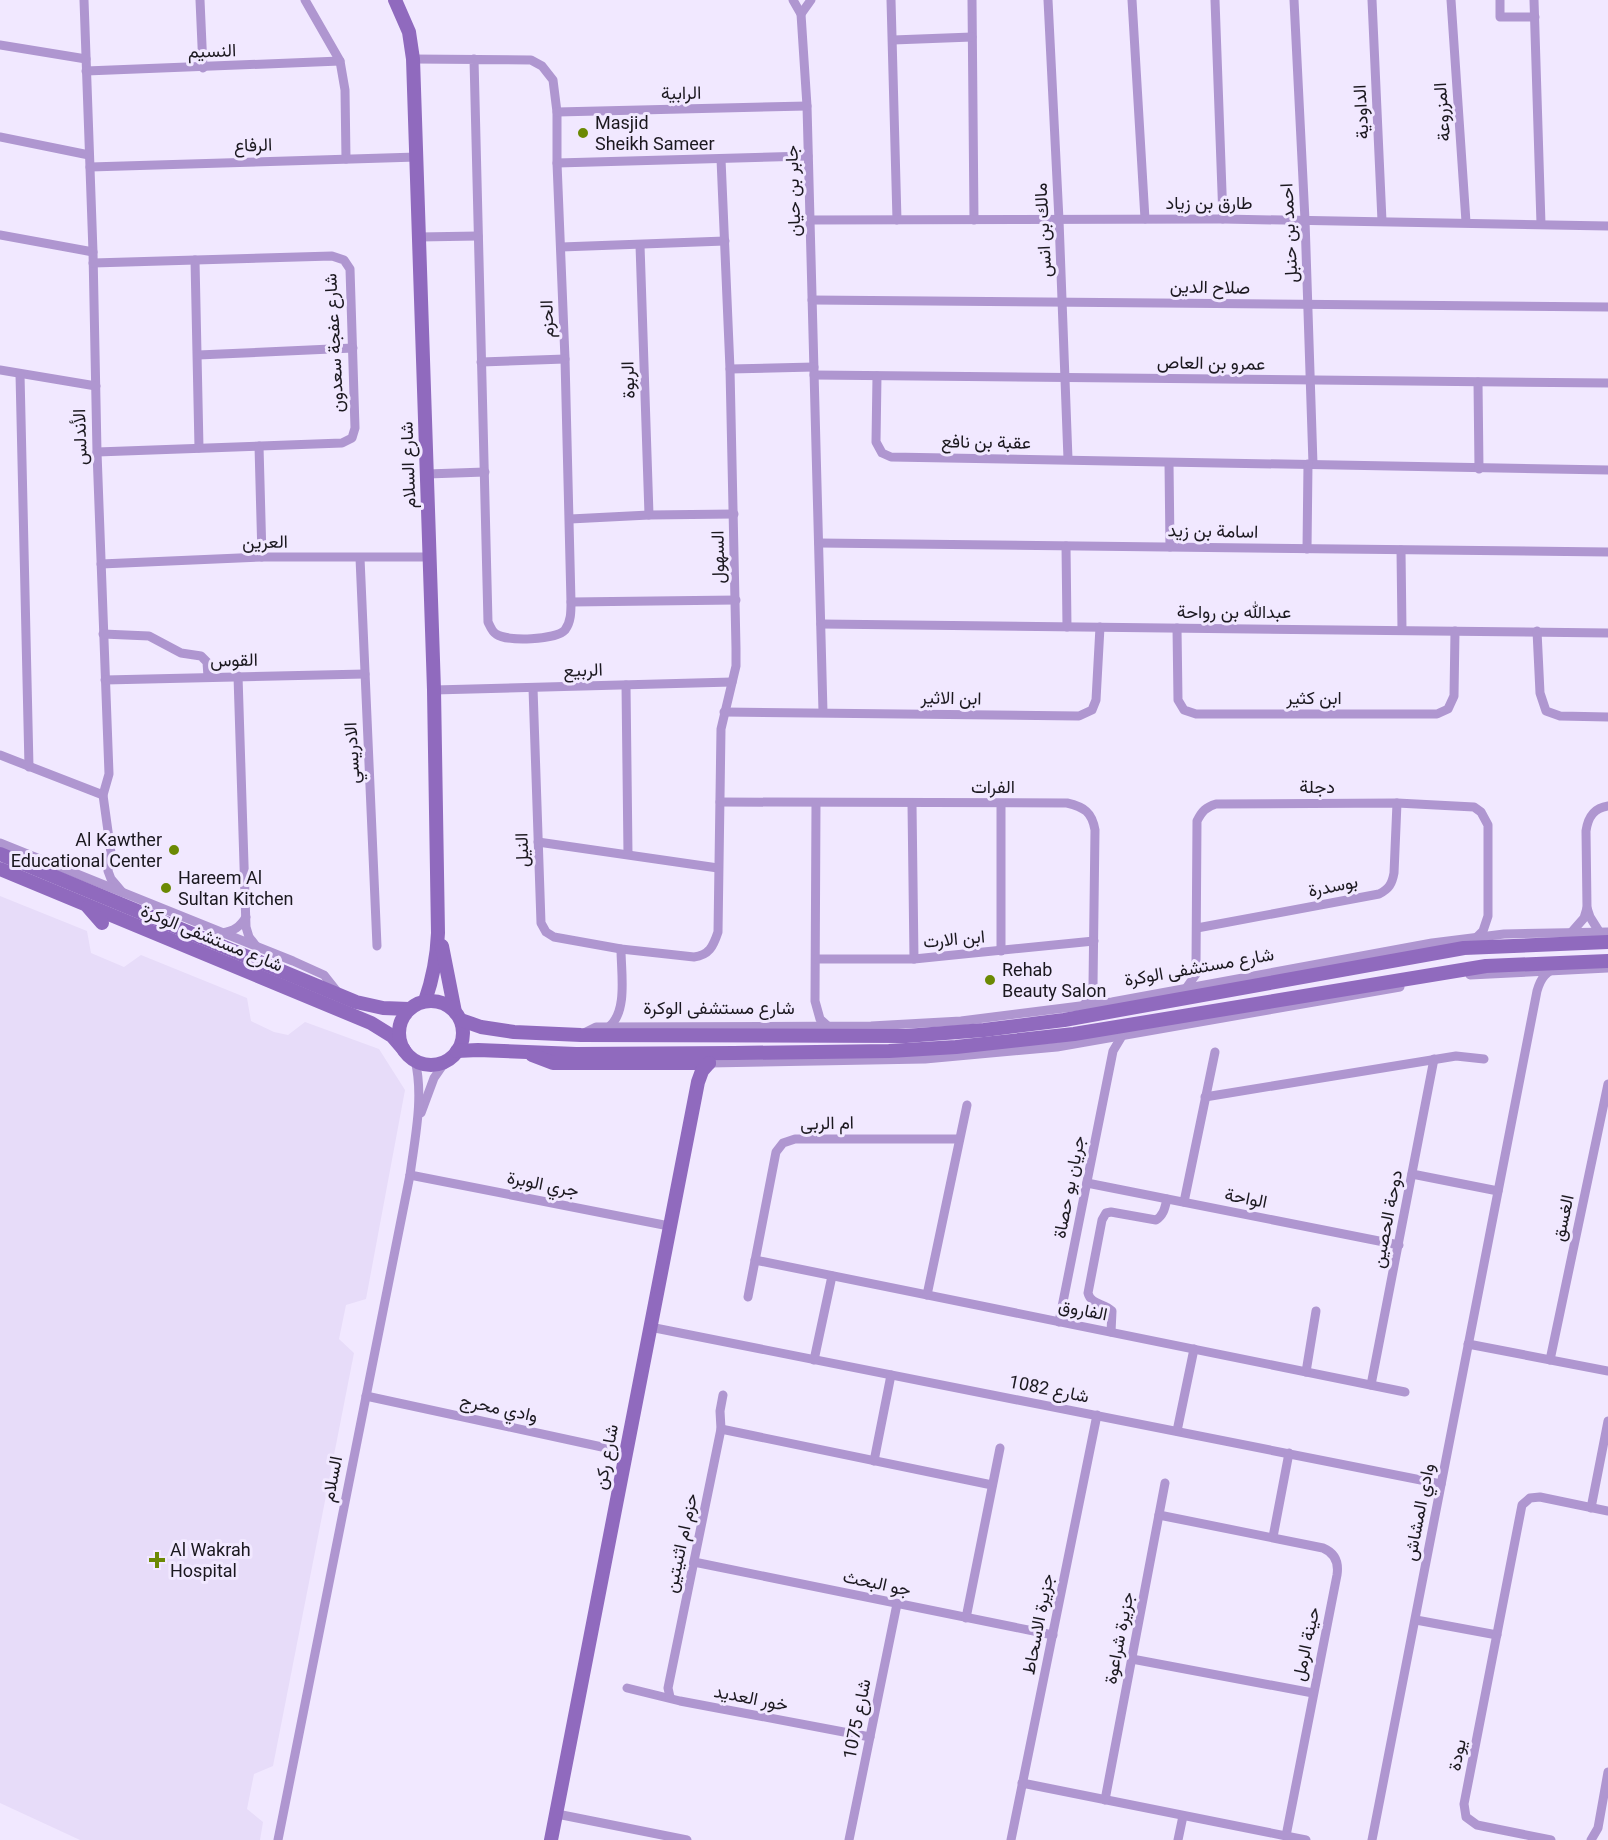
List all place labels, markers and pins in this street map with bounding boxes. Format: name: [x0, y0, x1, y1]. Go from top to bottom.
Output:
place label: Masjid Sheikh Sameer: [595, 112, 714, 154]
marker: Masjid Sheikh Sameer: [576, 126, 590, 140]
place label: Al Kawther Educational Center: [11, 829, 162, 871]
marker: Al Kawther Educational Center: [167, 843, 181, 857]
place label: Hareem Al Sultan Kitchen: [178, 867, 293, 909]
marker: Hareem Al Sultan Kitchen: [159, 881, 173, 895]
place label: Rehab Beauty Salon: [1002, 959, 1106, 1001]
marker: Rehab Beauty Salon: [983, 973, 997, 987]
place label: Al Wakrah Hospital: [170, 1539, 251, 1581]
marker: Al Wakrah Hospital: [148, 1551, 166, 1569]

